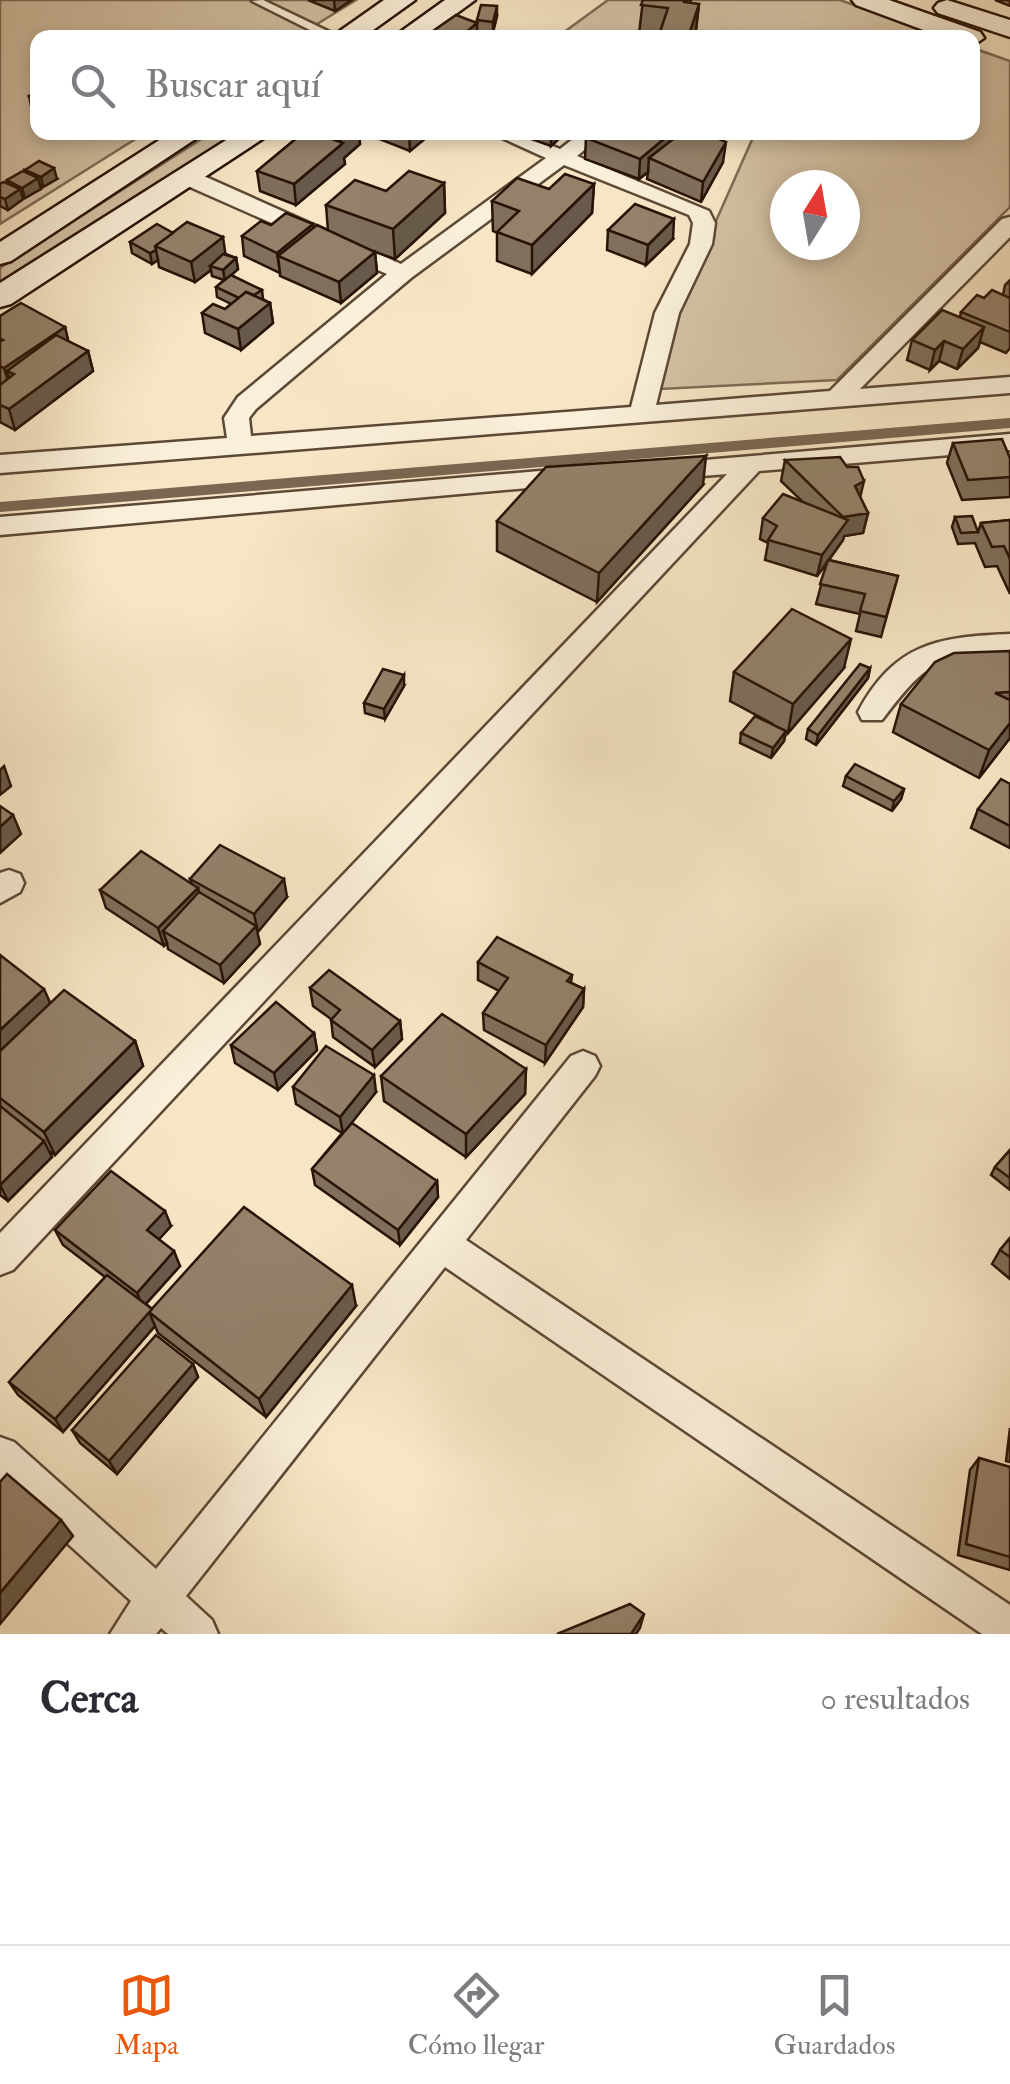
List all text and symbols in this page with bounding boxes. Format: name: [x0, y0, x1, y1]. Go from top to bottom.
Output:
search box: [30, 30, 980, 140]
icon: search: [65, 58, 120, 113]
text: Buscar aquí: [145, 61, 321, 109]
north arrow: [770, 170, 860, 260]
text: Cerca: [40, 1673, 138, 1725]
text: 0 resultados: [820, 1679, 970, 1719]
tab: Mapa: [115, 1968, 179, 2063]
tab: Cómo llegar: [408, 1968, 544, 2063]
tab: Guardados: [773, 1968, 895, 2063]

